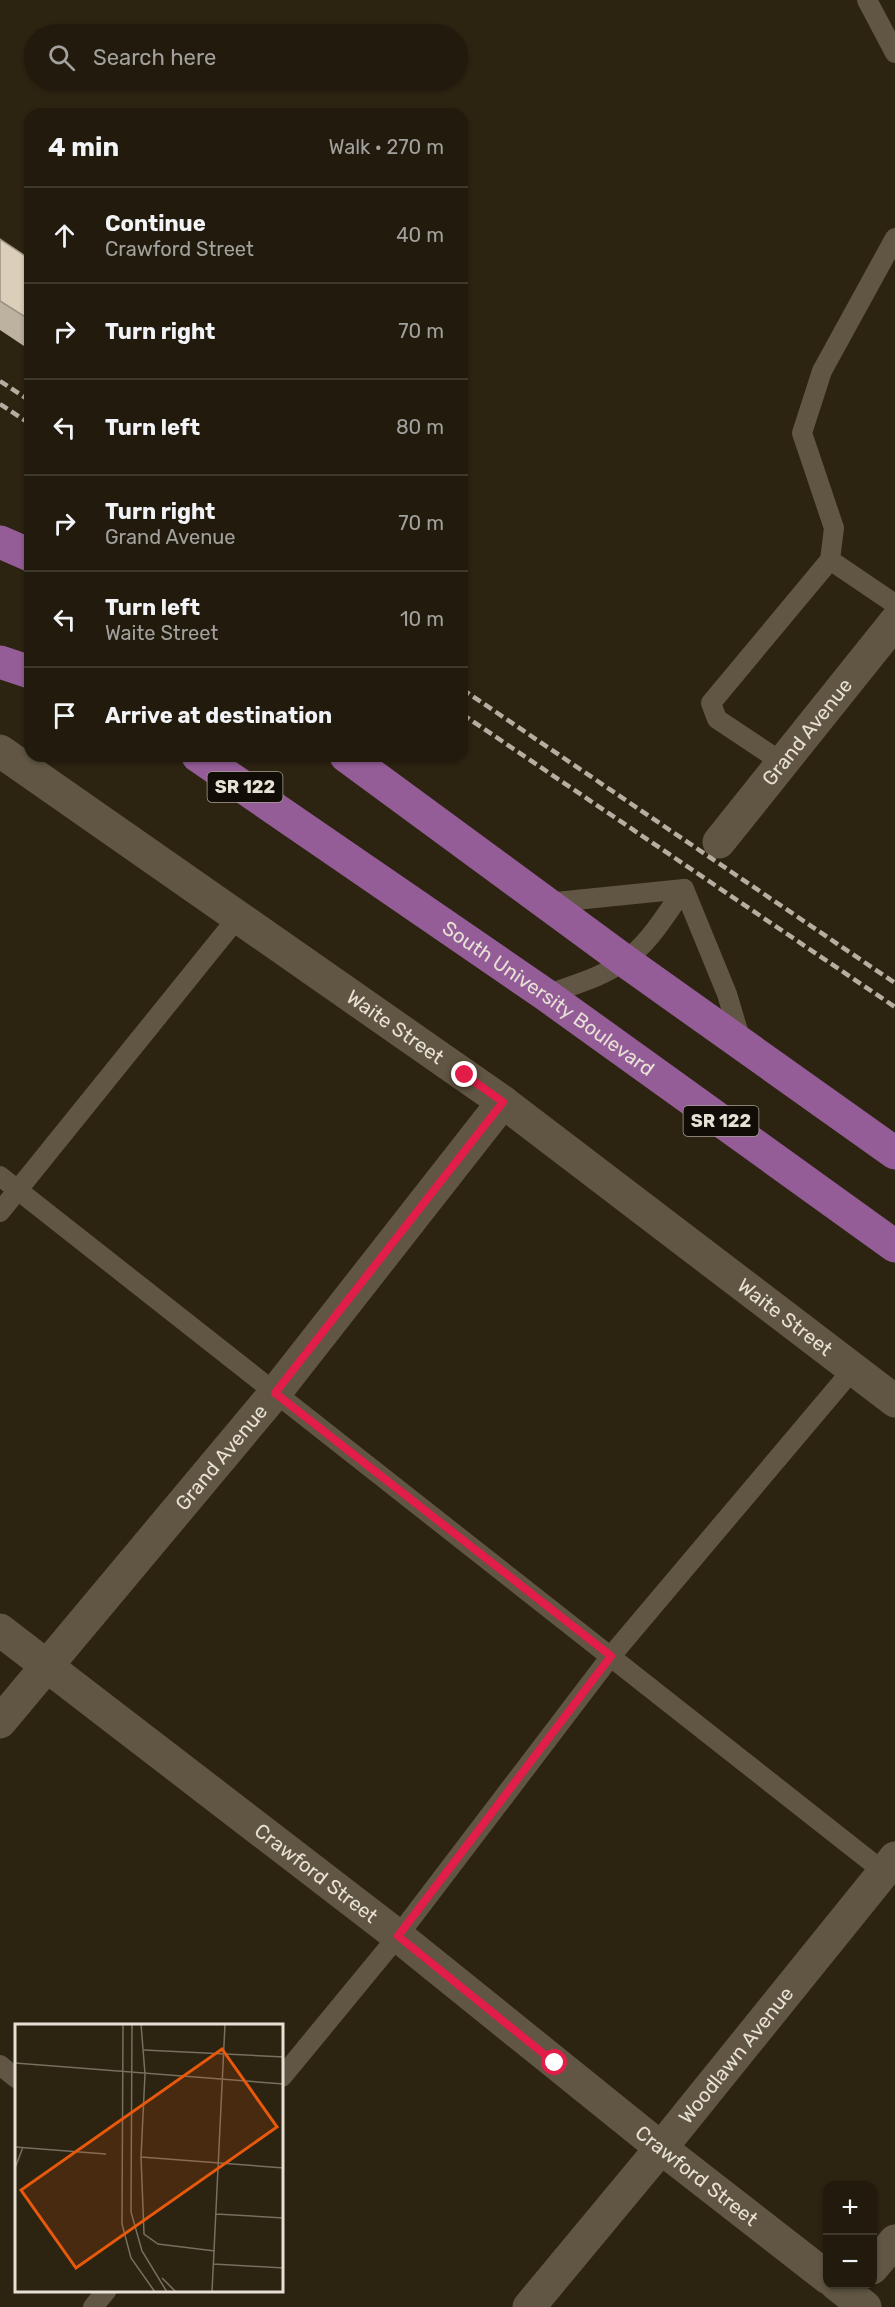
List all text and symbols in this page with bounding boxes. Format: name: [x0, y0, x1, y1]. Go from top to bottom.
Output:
search box: [24, 24, 468, 90]
icon: search: [45, 41, 78, 74]
text: Search here: [93, 44, 216, 71]
text: 4 min: [48, 132, 119, 163]
text: Walk · 270 m: [329, 135, 444, 159]
text: Continue: [105, 210, 206, 237]
icon: ahead: [48, 219, 81, 252]
text: 40 m: [396, 223, 444, 247]
text: Crawford Street: [105, 237, 254, 261]
icon: right: [48, 315, 81, 348]
text: Turn right: [105, 318, 215, 345]
text: 70 m: [398, 319, 444, 343]
icon: left: [48, 411, 81, 444]
text: Turn left: [105, 414, 200, 441]
text: 80 m: [396, 415, 444, 439]
text: Turn right: [105, 498, 215, 525]
icon: right: [48, 507, 81, 540]
text: 70 m: [398, 511, 444, 535]
text: Grand Avenue: [105, 525, 236, 549]
text: Turn left: [105, 594, 200, 621]
icon: left: [48, 603, 81, 636]
text: 10 m: [400, 607, 444, 631]
text: Waite Street: [105, 621, 218, 645]
street label: Grand Avenue: [757, 673, 857, 790]
icon: arrive: [48, 699, 81, 732]
text: Arrive at destination: [105, 702, 332, 729]
road number: SR 122: [208, 772, 282, 802]
street label: South University Boulevard: [438, 916, 659, 1081]
street label: Waite Street: [342, 985, 449, 1069]
route end: [451, 1061, 477, 1087]
road number: SR 122: [684, 1106, 758, 1136]
street label: Waite Street: [733, 1273, 837, 1361]
street label: Grand Avenue: [170, 1399, 272, 1515]
street label: Crawford Street: [250, 1818, 383, 1928]
street label: Woodlawn Avenue: [674, 1982, 798, 2128]
inset map: [15, 2024, 284, 2292]
route start: [541, 2049, 567, 2075]
street label: Crawford Street: [631, 2120, 763, 2231]
map controls: [823, 2181, 877, 2289]
button: +: [823, 2181, 877, 2235]
button: −: [823, 2235, 877, 2289]

